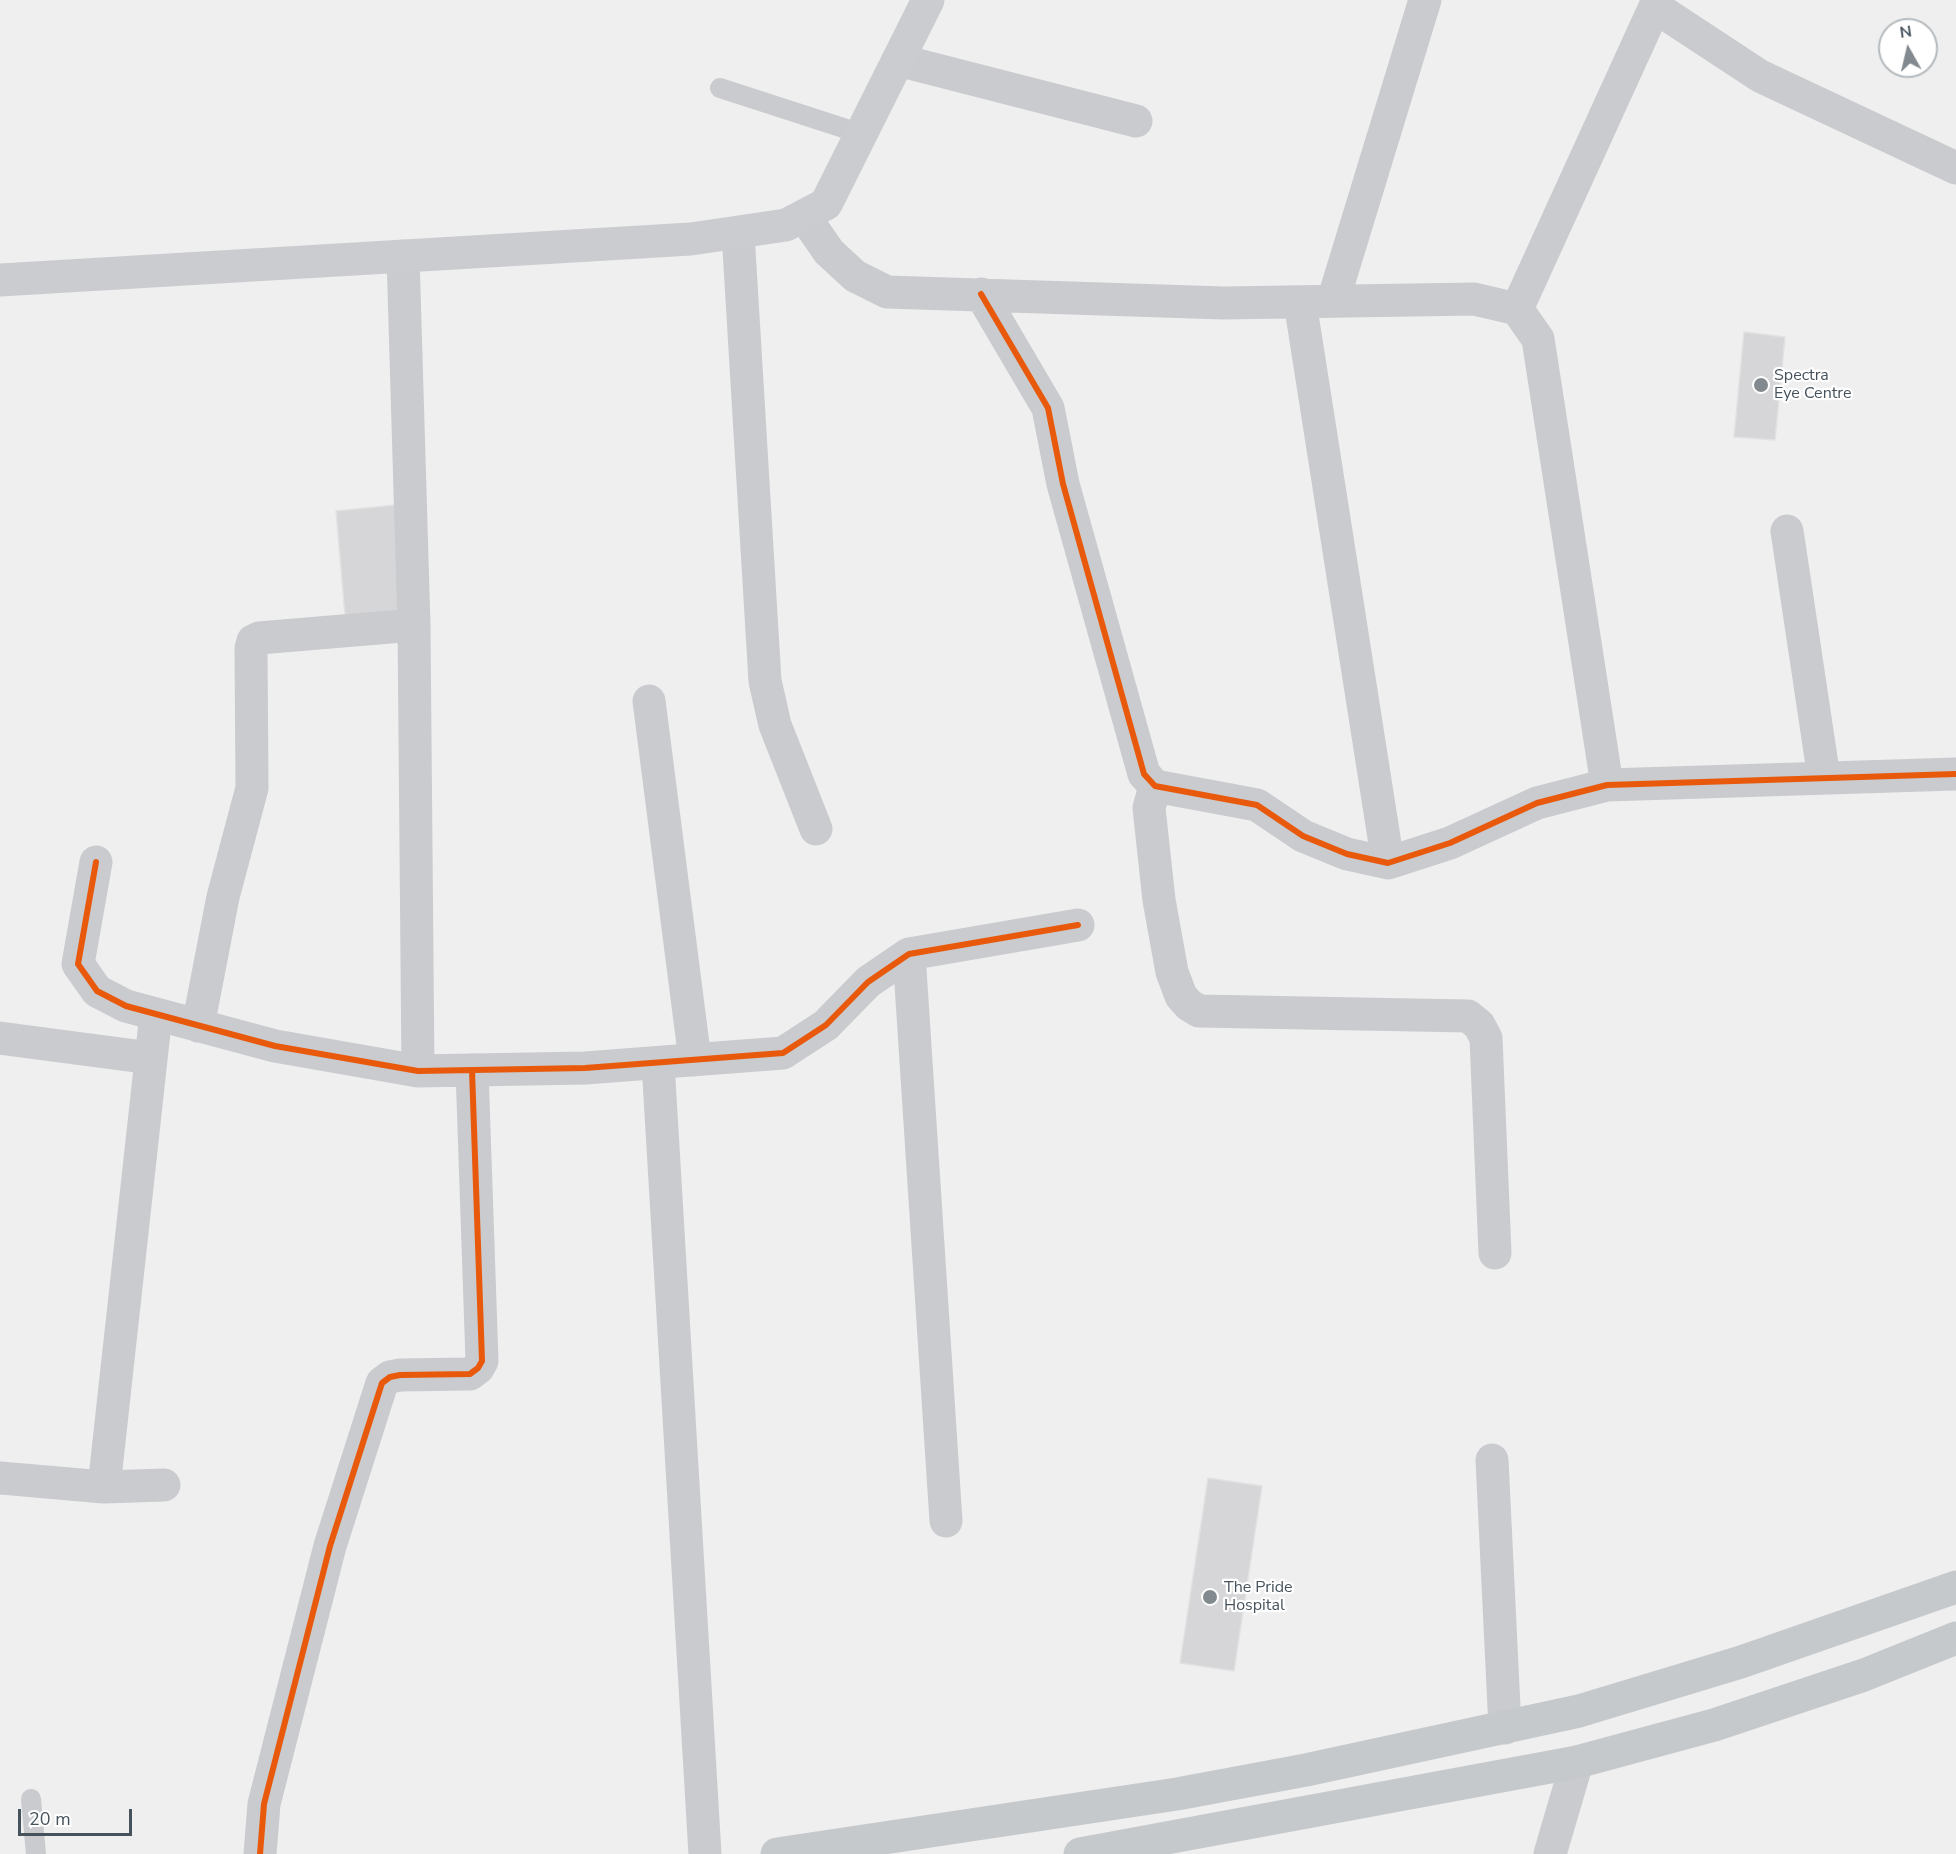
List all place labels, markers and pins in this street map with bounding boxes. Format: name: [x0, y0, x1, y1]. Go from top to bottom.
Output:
place label: Spectra Eye Centre: [1774, 366, 1851, 404]
marker: Spectra Eye Centre: [1752, 376, 1770, 394]
place label: The Pride Hospital: [1224, 1578, 1293, 1616]
marker: The Pride Hospital: [1201, 1588, 1219, 1606]

